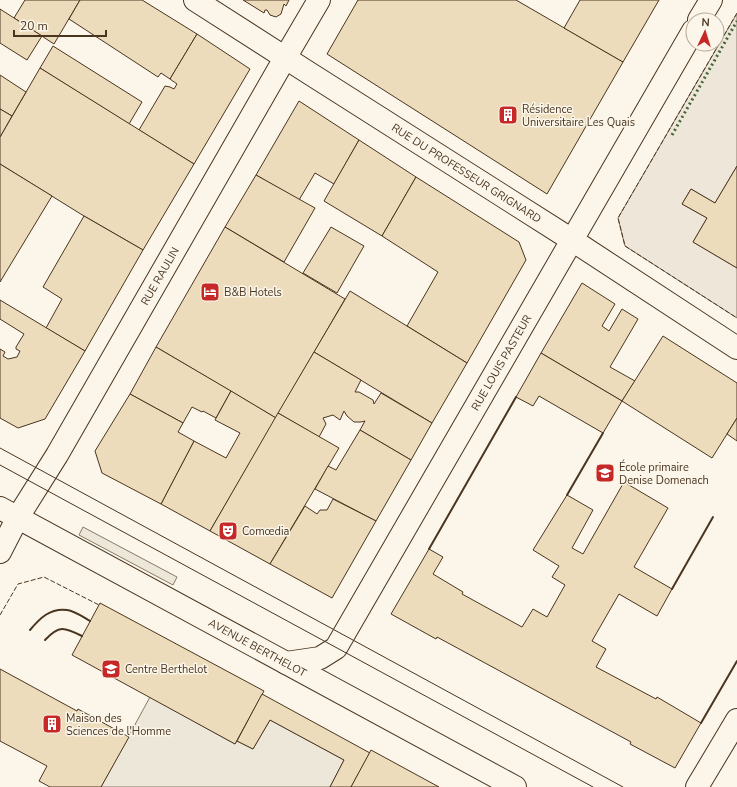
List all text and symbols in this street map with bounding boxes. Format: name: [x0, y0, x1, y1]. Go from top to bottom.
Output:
scale bar: [14, 12, 106, 38]
north arrow: [685, 12, 725, 52]
text: N: [701, 15, 710, 30]
text: 20 m: [20, 18, 48, 34]
place label: Résidence Universitaire Les Quais: [522, 102, 635, 130]
building icon: Résidence Universitaire Les Quais: [497, 104, 519, 126]
street label: RUE DU PROFESSEUR GRIGNARD: [389, 120, 544, 226]
street label: RUE RAULIN: [137, 244, 182, 308]
hotel icon: B&B Hotels: [199, 281, 221, 303]
place label: B&B Hotels: [224, 285, 282, 300]
street label: RUE LOUIS PASTEUR: [468, 311, 535, 413]
place label: École primaire Denise Domenach: [619, 459, 709, 488]
school or university icon: École primaire Denise Domenach: [594, 462, 616, 484]
theatre icon: Comœdia: [217, 520, 239, 542]
place label: Comœdia: [242, 524, 290, 539]
street label: AVENUE BERTHELOT: [206, 615, 310, 680]
school or university icon: Centre Berthelot: [100, 658, 122, 680]
place label: Centre Berthelot: [125, 662, 207, 677]
place label: Maison des Sciences de l'Homme: [66, 711, 171, 739]
building icon: Maison des Sciences de l'Homme: [41, 713, 63, 735]

